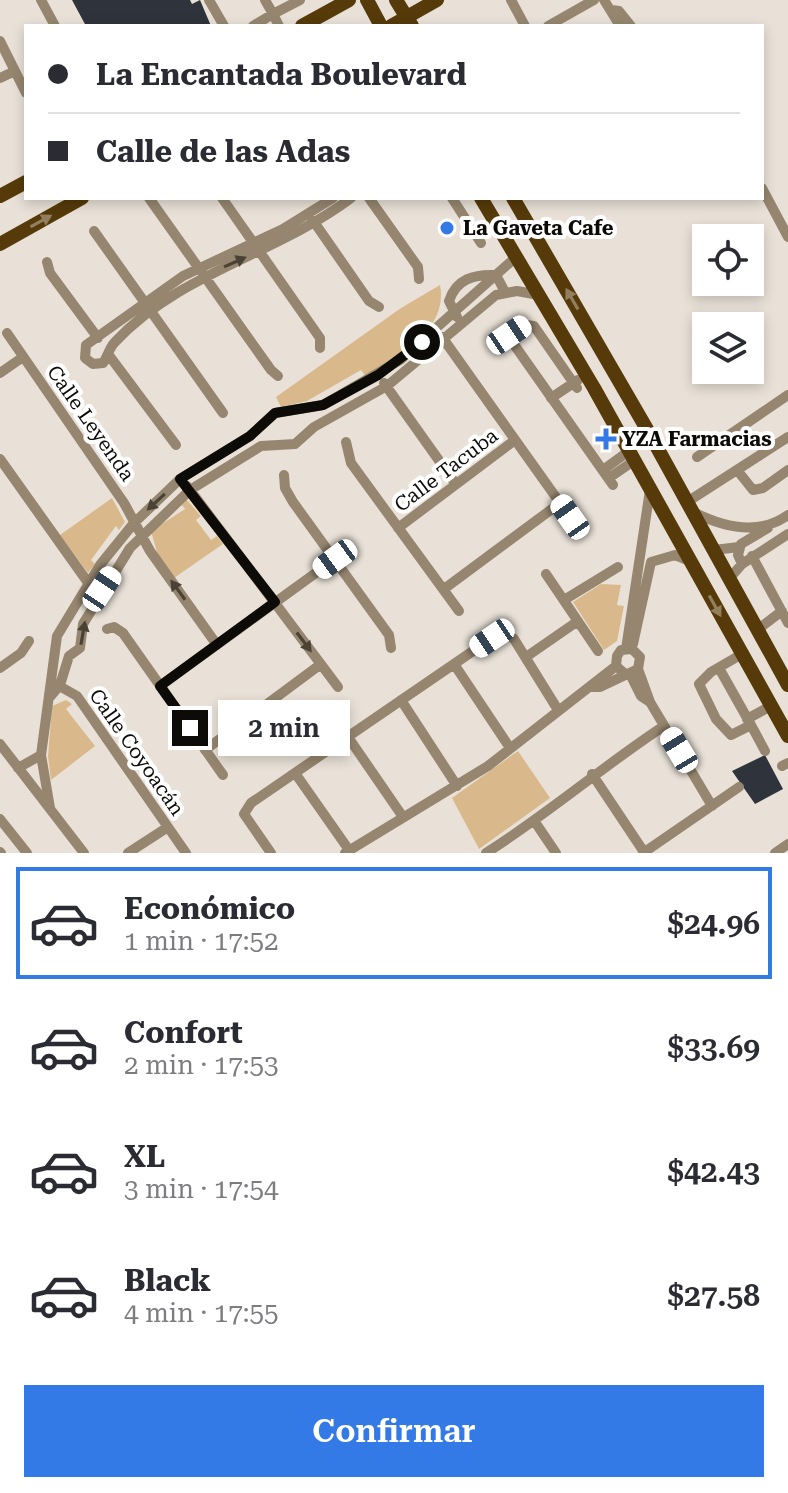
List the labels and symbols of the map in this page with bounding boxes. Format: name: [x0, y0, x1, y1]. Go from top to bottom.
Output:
one-way arrow: [30, 214, 52, 228]
place label: La Gaveta Cafe: [463, 216, 614, 240]
marker: La Gaveta Cafe: [438, 219, 456, 237]
one-way arrow: [224, 255, 247, 269]
one-way arrow: [565, 288, 579, 311]
car: [482, 312, 536, 358]
route start: [404, 324, 440, 360]
street label: Calle Leyenda: [42, 360, 140, 486]
street label: Calle Tacuba: [389, 423, 503, 517]
place label: YZA Farmacias: [622, 427, 772, 451]
marker: YZA Farmacias: [597, 430, 615, 448]
car: [546, 490, 594, 544]
one-way arrow: [146, 492, 165, 510]
car: [309, 535, 361, 583]
car: [79, 562, 125, 616]
one-way arrow: [171, 580, 186, 601]
one-way arrow: [708, 594, 722, 617]
car: [465, 615, 519, 661]
one-way arrow: [77, 620, 90, 645]
one-way arrow: [296, 631, 312, 652]
street label: Calle Coyoacán: [84, 684, 190, 820]
callout: 2 min: [218, 700, 350, 756]
route end: [172, 710, 208, 746]
car: [656, 723, 702, 777]

